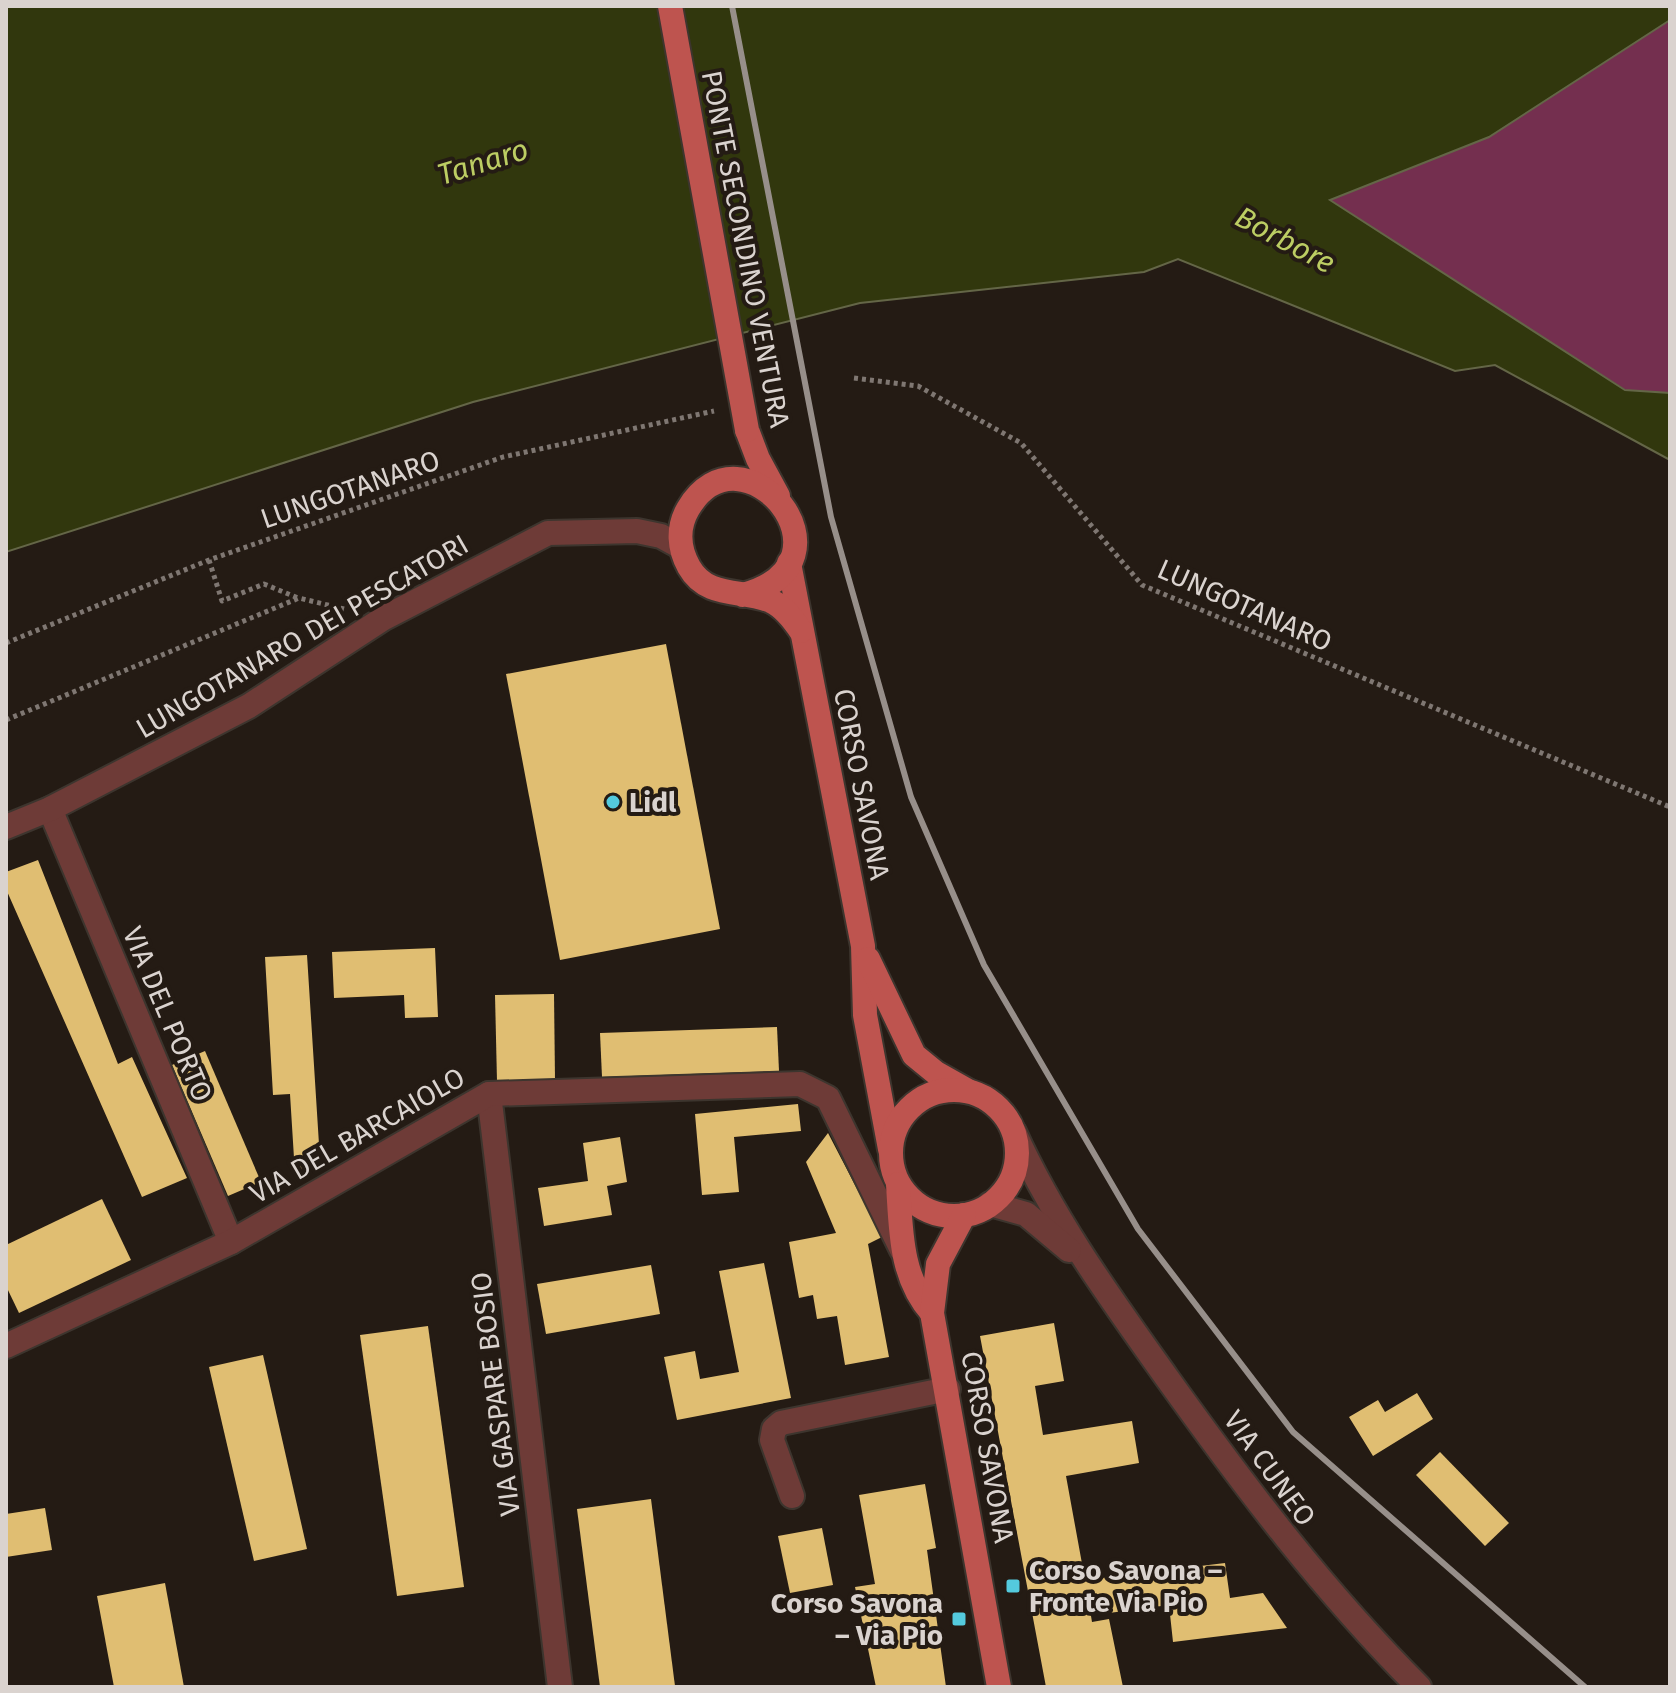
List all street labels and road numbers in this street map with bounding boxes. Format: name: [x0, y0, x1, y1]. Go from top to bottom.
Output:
street label: PONTE SECONDINO VENTURA: [695, 68, 796, 430]
street label: LUNGOTANARO: [256, 443, 444, 536]
street label: LUNGOTANARO DEI PESCATORI: [130, 528, 474, 745]
street label: LUNGOTANARO: [1153, 552, 1337, 659]
street label: CORSO SAVONA: [827, 686, 896, 882]
street label: VIA DEL PORTO: [116, 922, 219, 1107]
street label: VIA DEL BARCAIOLO: [244, 1060, 471, 1210]
street label: VIA GASPARE BOSIO: [464, 1270, 527, 1518]
street label: CORSO SAVONA: [954, 1349, 1021, 1546]
street label: VIA CUNEO: [1217, 1404, 1322, 1532]

